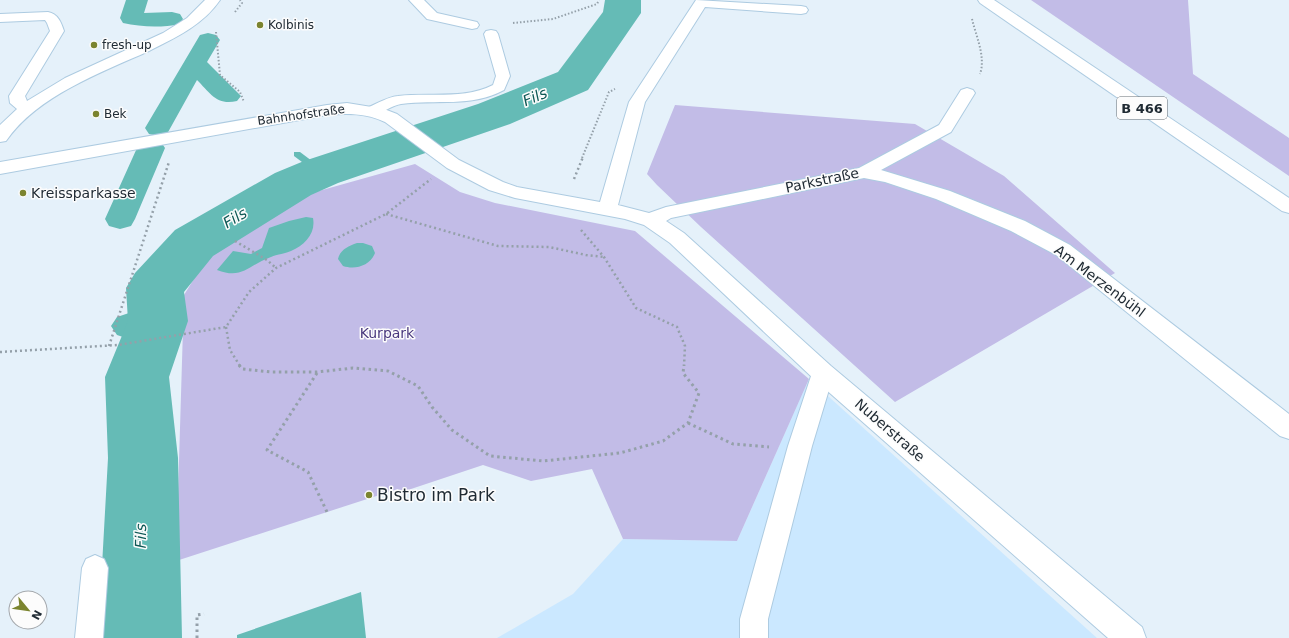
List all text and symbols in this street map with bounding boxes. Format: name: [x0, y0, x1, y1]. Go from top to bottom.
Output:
place label: Kolbinis: [268, 18, 314, 32]
marker: Kolbinis: [255, 20, 265, 30]
place label: fresh-up: [102, 38, 152, 52]
marker: fresh-up: [89, 40, 99, 50]
water label: Fils: [520, 84, 550, 110]
road number: B 466: [1117, 97, 1167, 119]
street label: Bahnhofstraße: [256, 102, 346, 128]
place label: Bek: [104, 107, 127, 121]
marker: Bek: [91, 109, 101, 119]
street label: Parkstraße: [784, 164, 860, 196]
place label: Kreissparkasse: [31, 185, 136, 201]
marker: Kreissparkasse: [18, 188, 28, 198]
water label: Fils: [220, 204, 250, 232]
street label: Am Merzenbühl: [1051, 242, 1149, 320]
park label: Kurpark: [360, 325, 415, 341]
street label: Nuberstraße: [852, 395, 928, 465]
place label: Bistro im Park: [377, 485, 495, 505]
marker: Bistro im Park: [364, 490, 374, 500]
water label: Fils: [132, 523, 150, 549]
north arrow: [8, 590, 48, 630]
text: N: [28, 607, 44, 622]

